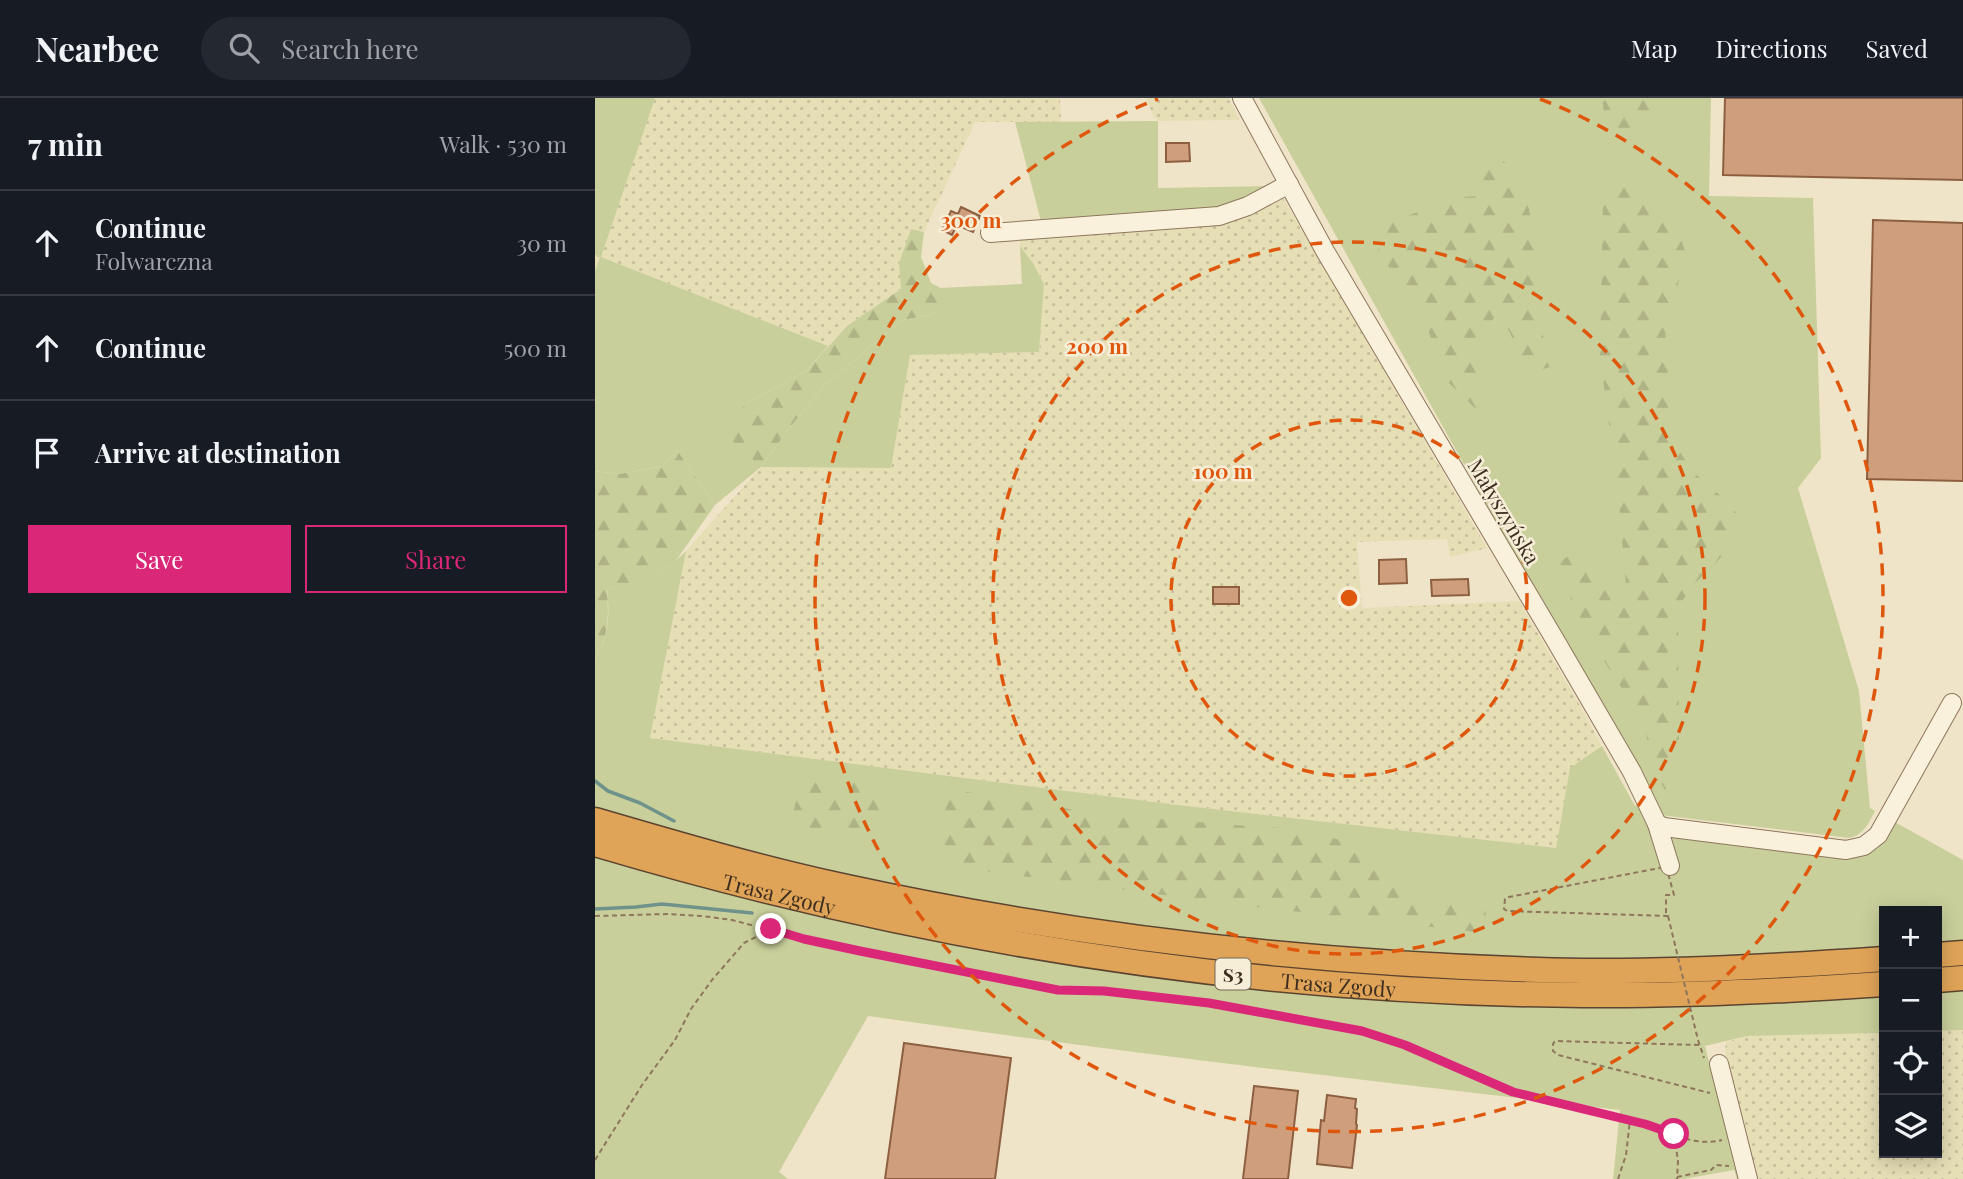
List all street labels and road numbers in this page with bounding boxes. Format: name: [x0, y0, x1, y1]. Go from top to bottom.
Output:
street label: Małyszyńska: [1462, 453, 1548, 570]
street label: Trasa Zgody: [720, 866, 839, 921]
road number: S3: [1215, 958, 1251, 989]
street label: Trasa Zgody: [1280, 965, 1397, 1003]

